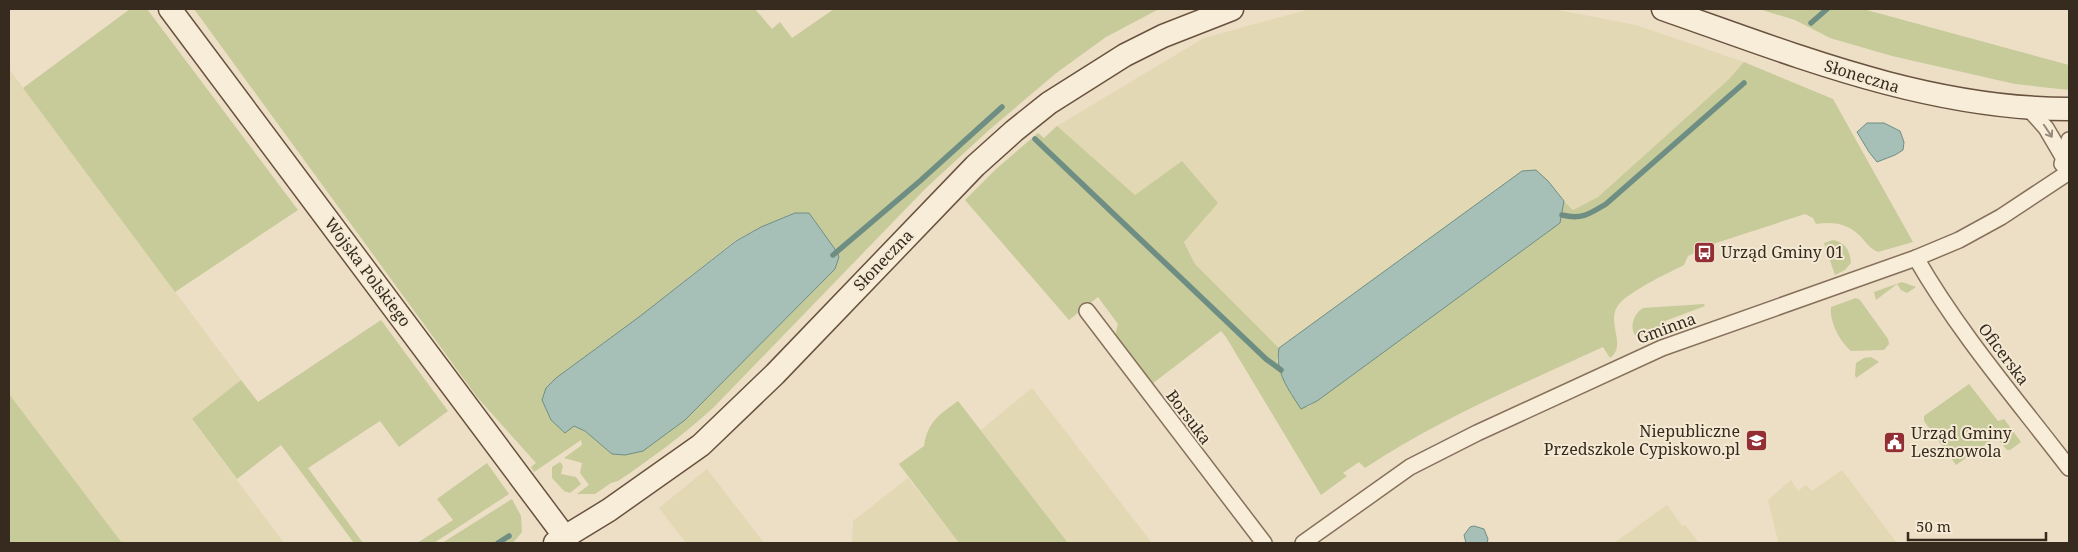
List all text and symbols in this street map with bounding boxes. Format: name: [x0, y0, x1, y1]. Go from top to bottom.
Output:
street label: Słoneczna: [1822, 54, 1902, 98]
one-way arrow: [2043, 124, 2053, 138]
street label: Wojska Polskiego: [320, 213, 416, 331]
street label: Słoneczna: [848, 225, 918, 295]
bus stop icon: Urząd Gminy 01: [1693, 240, 1717, 264]
place label: Urząd Gminy 01: [1721, 241, 1844, 263]
street label: Gminna: [1633, 307, 1699, 349]
street label: Oficerska: [1974, 319, 2034, 389]
street label: Borsuka: [1161, 385, 1217, 449]
place label: Niepubliczne Przedszkole Cypiskowo.pl: [1544, 420, 1740, 460]
place label: Urząd Gminy Lesznowola: [1911, 422, 2013, 462]
school or university icon: Niepubliczne Przedszkole Cypiskowo.pl: [1744, 428, 1768, 452]
public building icon: Urząd Gminy Lesznowola: [1883, 430, 1907, 454]
scale bar: [1908, 510, 2046, 542]
text: 50 m: [1916, 516, 1951, 536]

